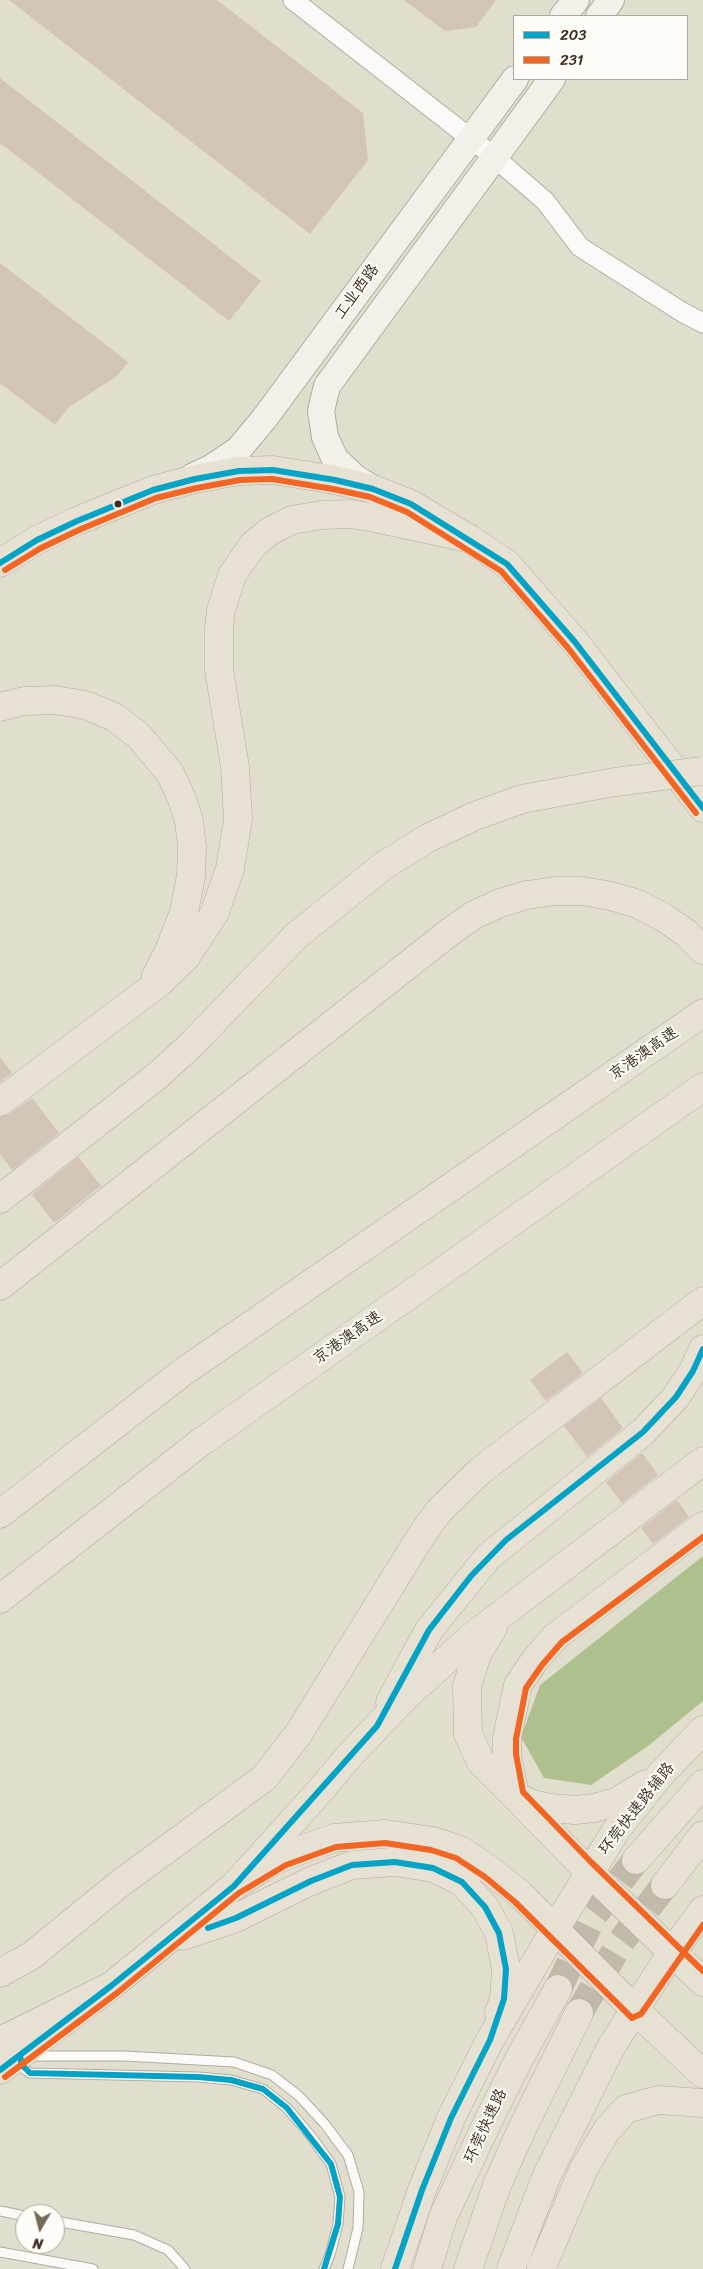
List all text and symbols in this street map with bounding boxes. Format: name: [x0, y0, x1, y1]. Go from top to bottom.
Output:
legend: [513, 15, 688, 80]
text: 203: [560, 22, 586, 48]
text: 231: [560, 47, 583, 73]
street label: 工业西路: [330, 260, 384, 324]
unlabelled marker: [113, 499, 123, 509]
street label: 京港澳高速: [606, 1023, 682, 1085]
street label: 京港澳高速: [310, 1307, 386, 1369]
street label: 环莞快速路辅路: [595, 1759, 679, 1859]
street label: 环莞快速路: [460, 2086, 512, 2166]
north arrow: [15, 2204, 65, 2254]
text: N: [31, 2230, 45, 2256]

